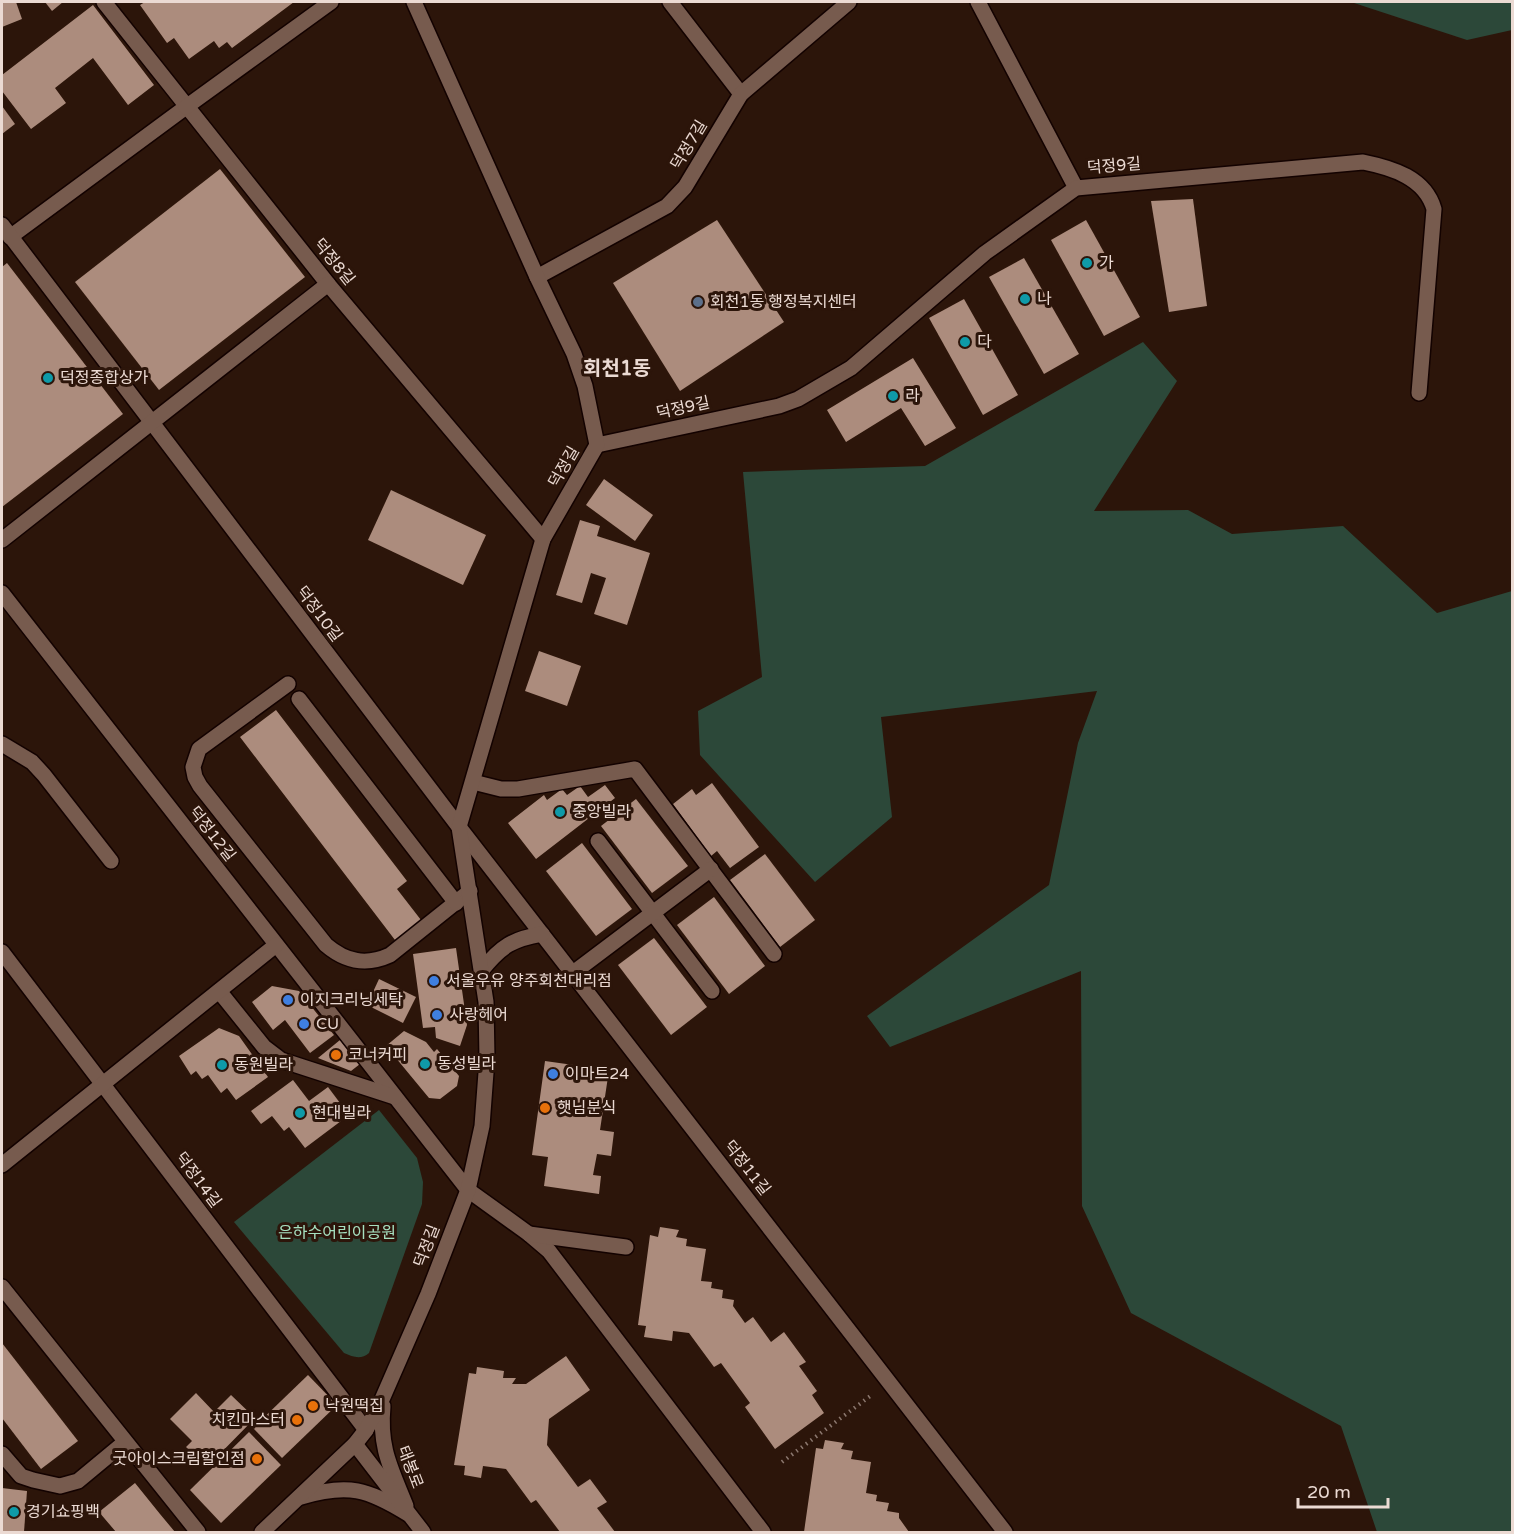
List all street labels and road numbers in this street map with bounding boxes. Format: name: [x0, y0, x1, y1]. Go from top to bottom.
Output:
street label: 덕정7길: [666, 117, 712, 173]
street label: 덕정9길: [1086, 154, 1142, 178]
street label: 덕정8길: [309, 235, 359, 289]
street label: 덕정9길: [654, 393, 712, 423]
street label: 덕정길: [544, 443, 584, 491]
street label: 덕정10길: [292, 582, 346, 646]
street label: 덕정12길: [184, 803, 240, 865]
street label: 덕정11길: [719, 1137, 775, 1199]
street label: 덕정14길: [171, 1148, 225, 1212]
street label: 덕정길: [410, 1222, 444, 1270]
street label: 태봉로: [393, 1443, 427, 1491]

